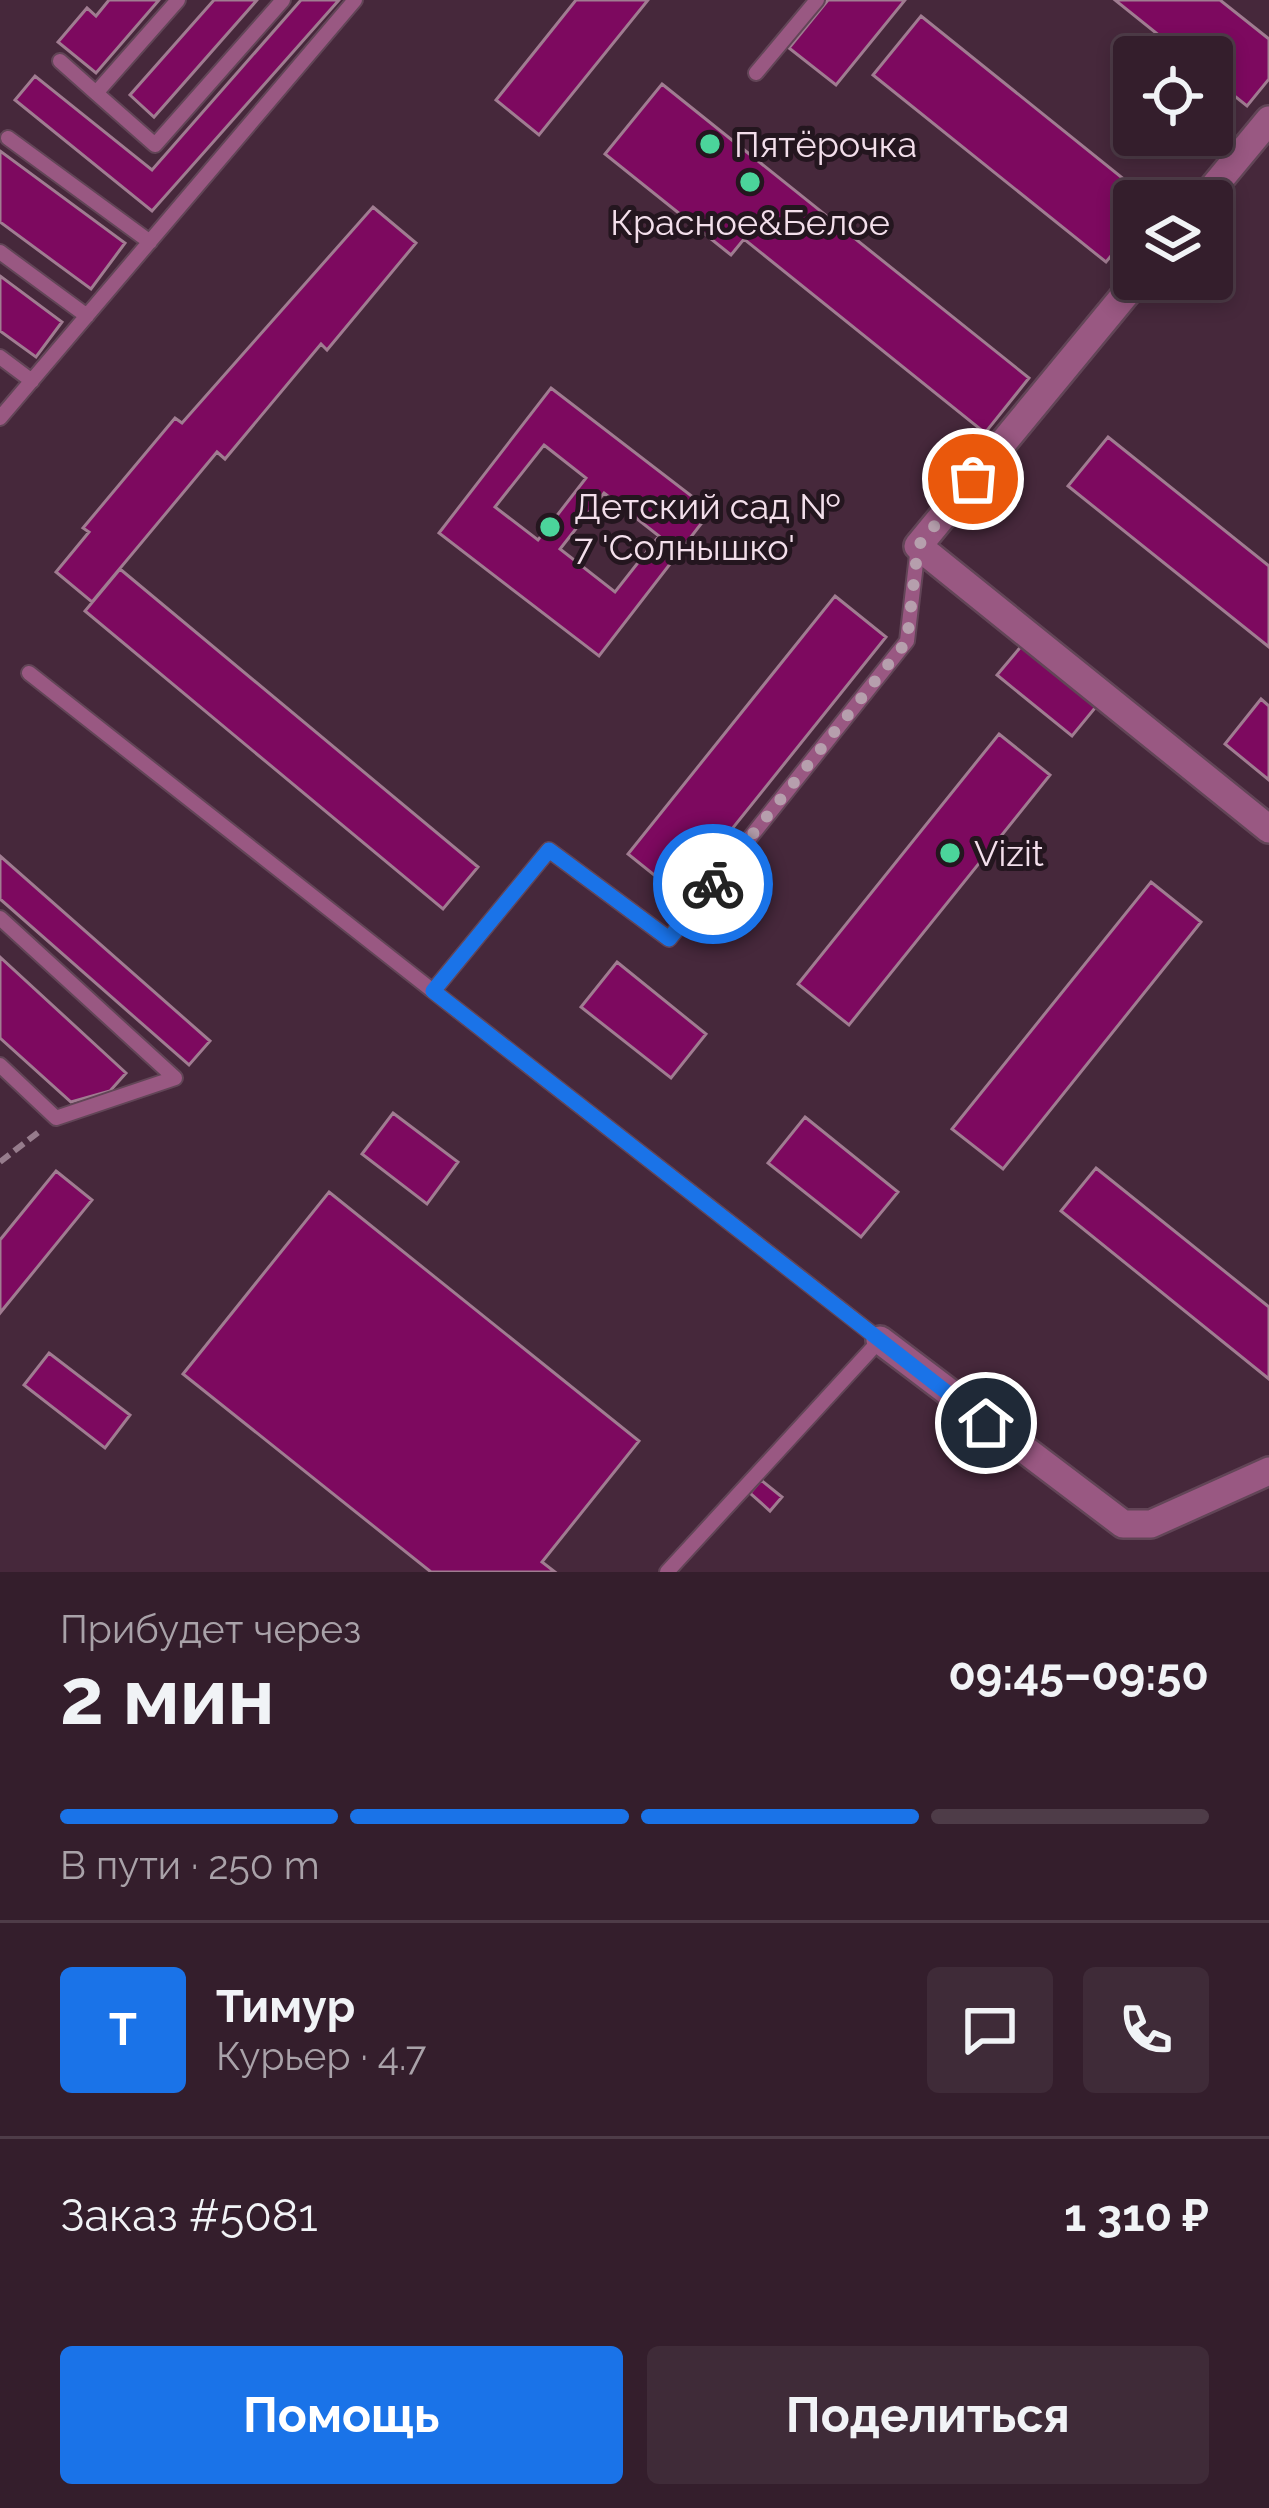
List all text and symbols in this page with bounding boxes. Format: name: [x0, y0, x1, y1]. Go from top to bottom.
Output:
map controls: [1113, 36, 1233, 300]
button: locate: [1113, 36, 1233, 156]
place label: Пятёрочка: [734, 123, 917, 165]
marker: Пятёрочка: [697, 131, 723, 157]
marker: Красное&Белое: [737, 169, 763, 195]
button: layers: [1113, 180, 1233, 300]
place label: Красное&Белое: [610, 201, 890, 243]
pin: [922, 428, 1024, 530]
icon: bag: [940, 446, 1006, 512]
place label: Детский сад № 7 'Солнышко': [574, 485, 840, 568]
marker: Детский сад № 7 'Солнышко': [537, 514, 563, 540]
courier: [653, 824, 773, 944]
place label: Vizit: [974, 832, 1044, 874]
marker: Vizit: [937, 840, 963, 866]
icon: bike: [680, 851, 746, 917]
pin: [935, 1372, 1037, 1474]
icon: home: [953, 1390, 1019, 1456]
text: Прибудет через: [60, 1606, 361, 1652]
text: 09:45–09:50: [948, 1648, 1209, 1701]
text: 2 мин: [60, 1651, 275, 1742]
text: В пути · 250 m: [60, 1842, 319, 1888]
button: chat: [927, 1967, 1053, 2093]
button: phone: [1083, 1967, 1209, 2093]
text: Тимур: [216, 1980, 355, 2033]
text: Т: [109, 2003, 137, 2056]
text: Курьер · 4.7: [216, 2033, 426, 2079]
text: Заказ #5081: [60, 2189, 318, 2242]
text: 1 310 ₽: [1064, 2189, 1209, 2242]
button: Помощь: [60, 2346, 623, 2484]
button: Поделиться: [647, 2346, 1209, 2484]

